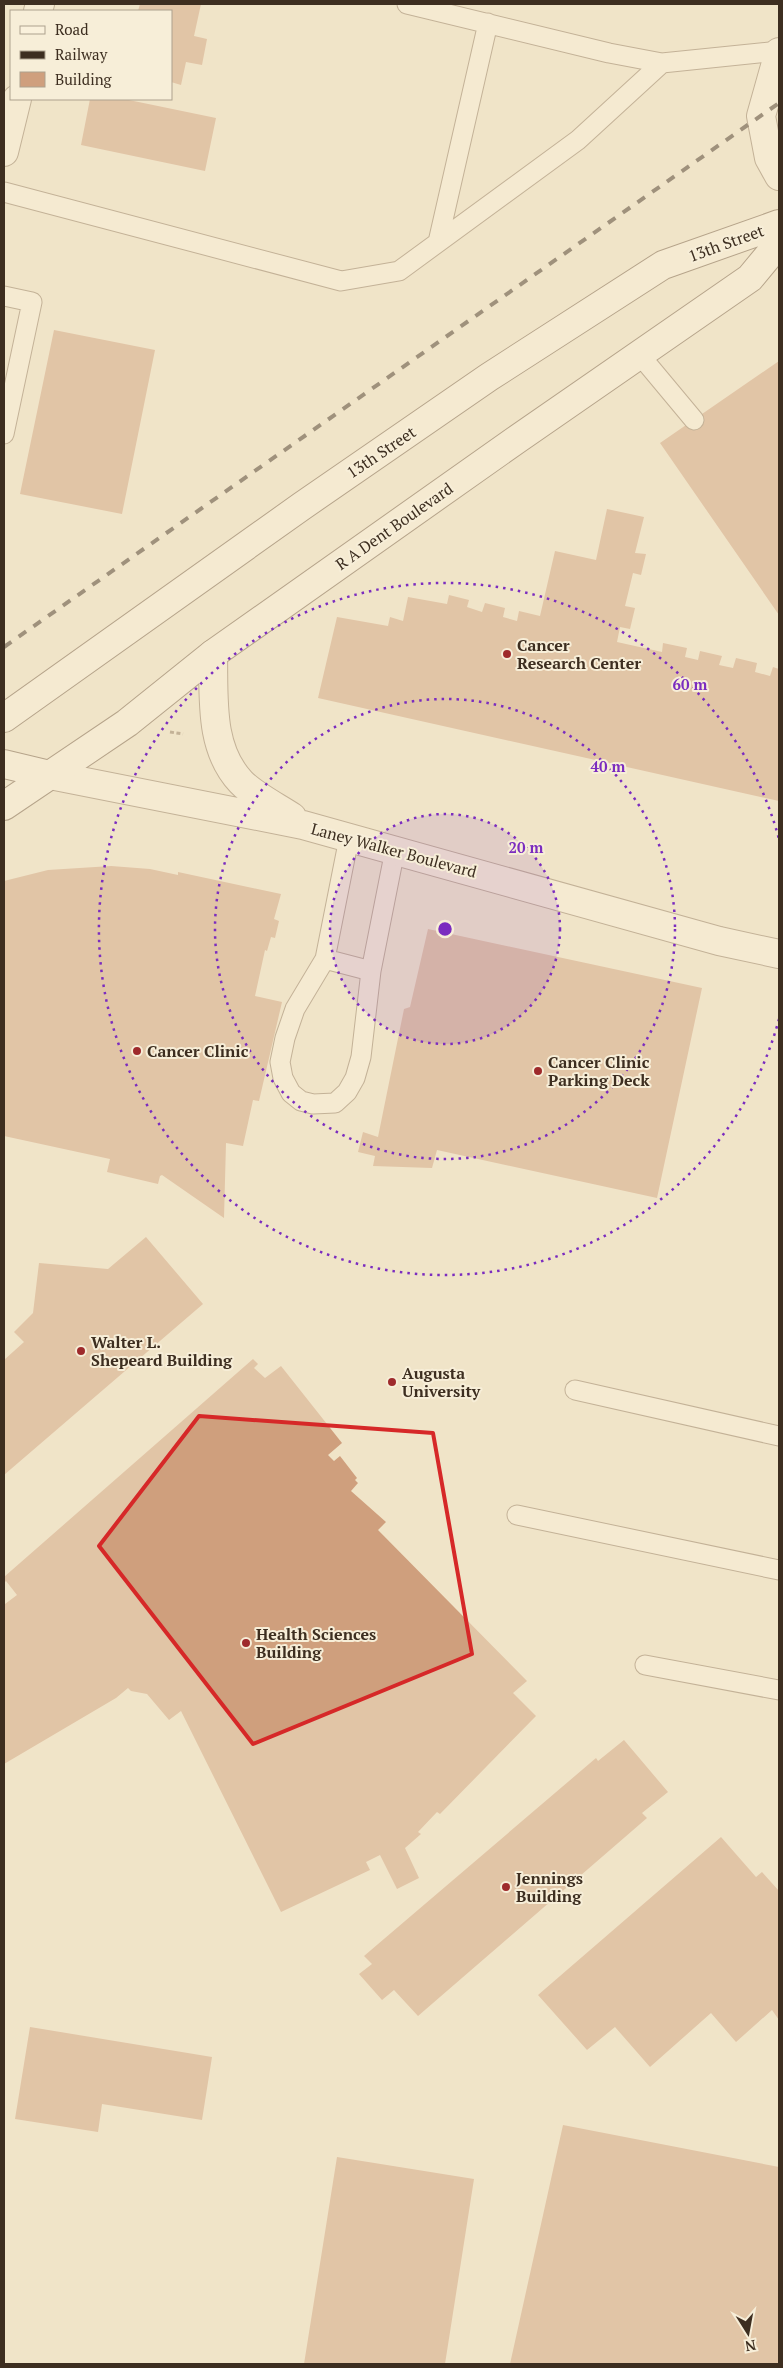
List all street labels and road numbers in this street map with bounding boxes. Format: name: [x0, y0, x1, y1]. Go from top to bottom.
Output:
street label: 13th Street: [685, 219, 767, 267]
street label: 13th Street: [342, 421, 420, 483]
street label: R A Dent Boulevard: [331, 477, 457, 575]
street label: Laney Walker Boulevard: [309, 817, 479, 883]

